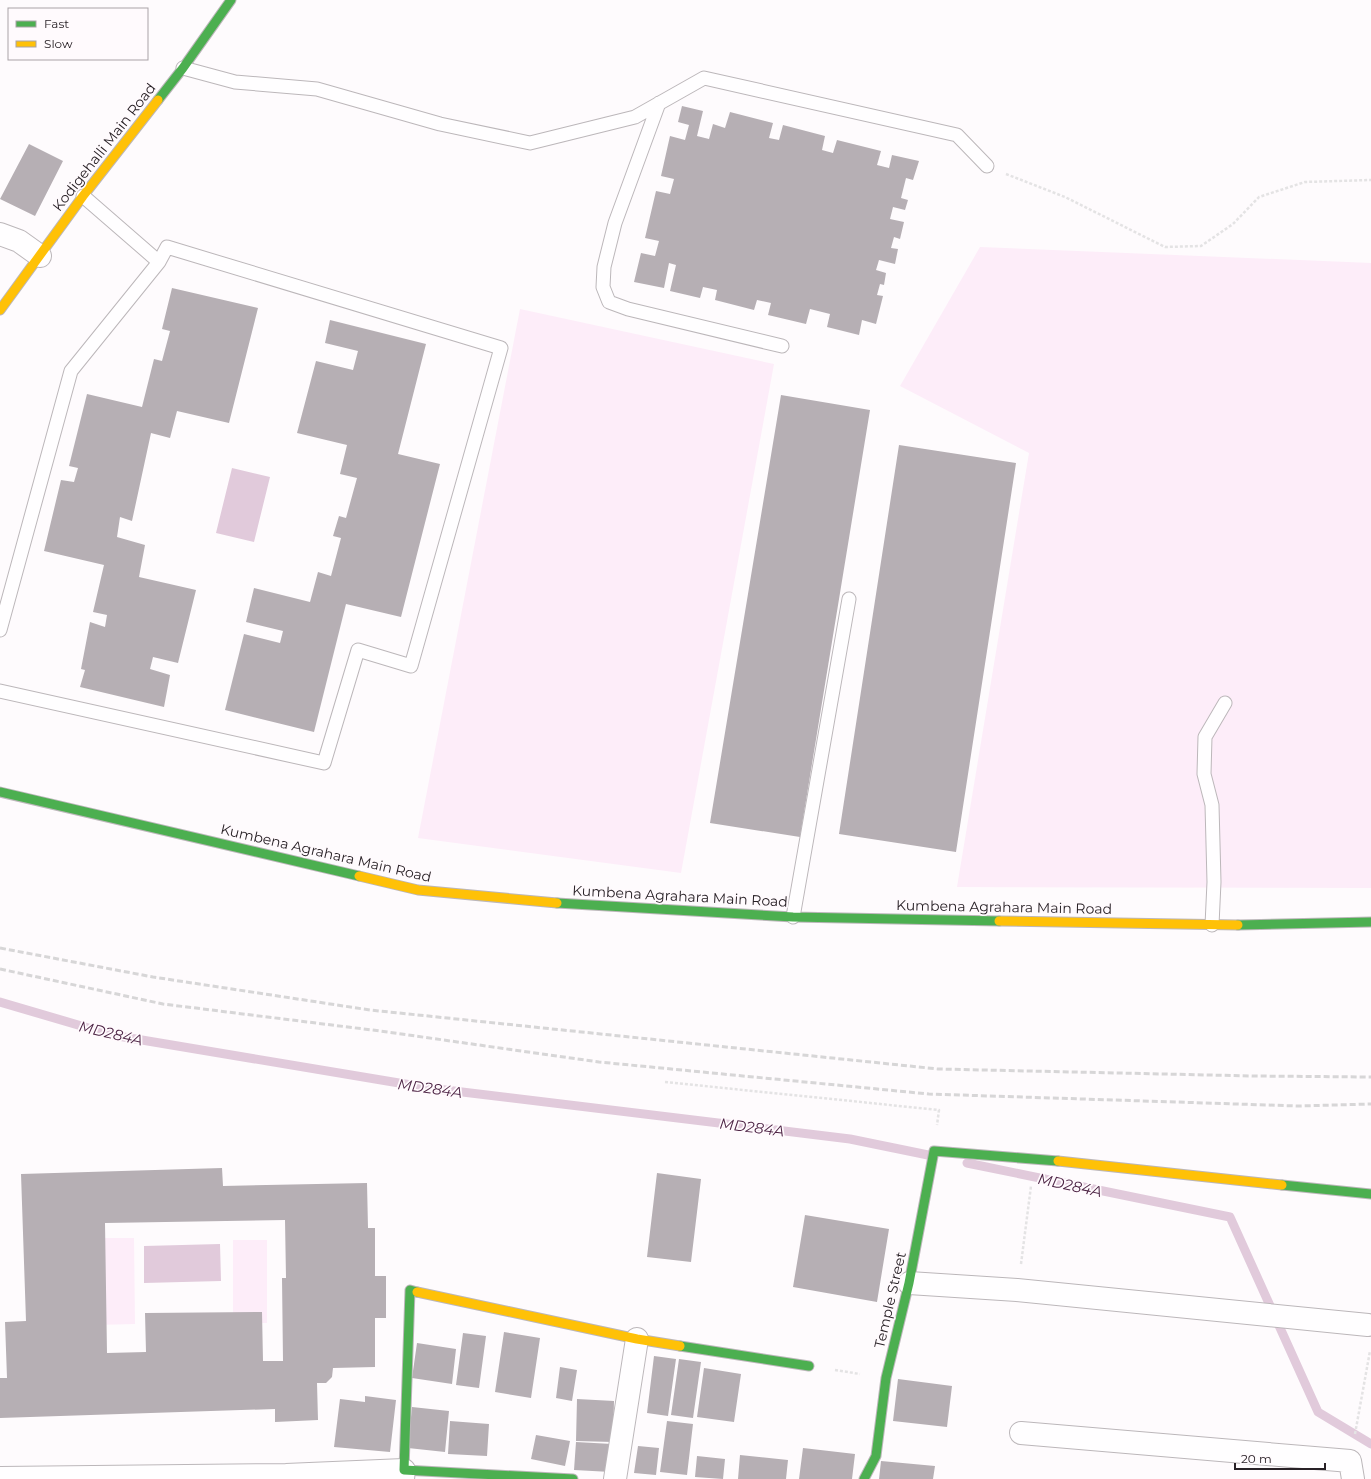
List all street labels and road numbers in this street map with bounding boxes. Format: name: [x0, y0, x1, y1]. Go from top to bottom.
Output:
street label: Kodigehalli Main Road: [48, 79, 160, 215]
street label: Kumbena Agrahara Main Road: [219, 820, 433, 886]
street label: Kumbena Agrahara Main Road: [572, 881, 788, 911]
street label: Kumbena Agrahara Main Road: [896, 896, 1112, 918]
street label: Temple Street: [870, 1250, 910, 1350]

